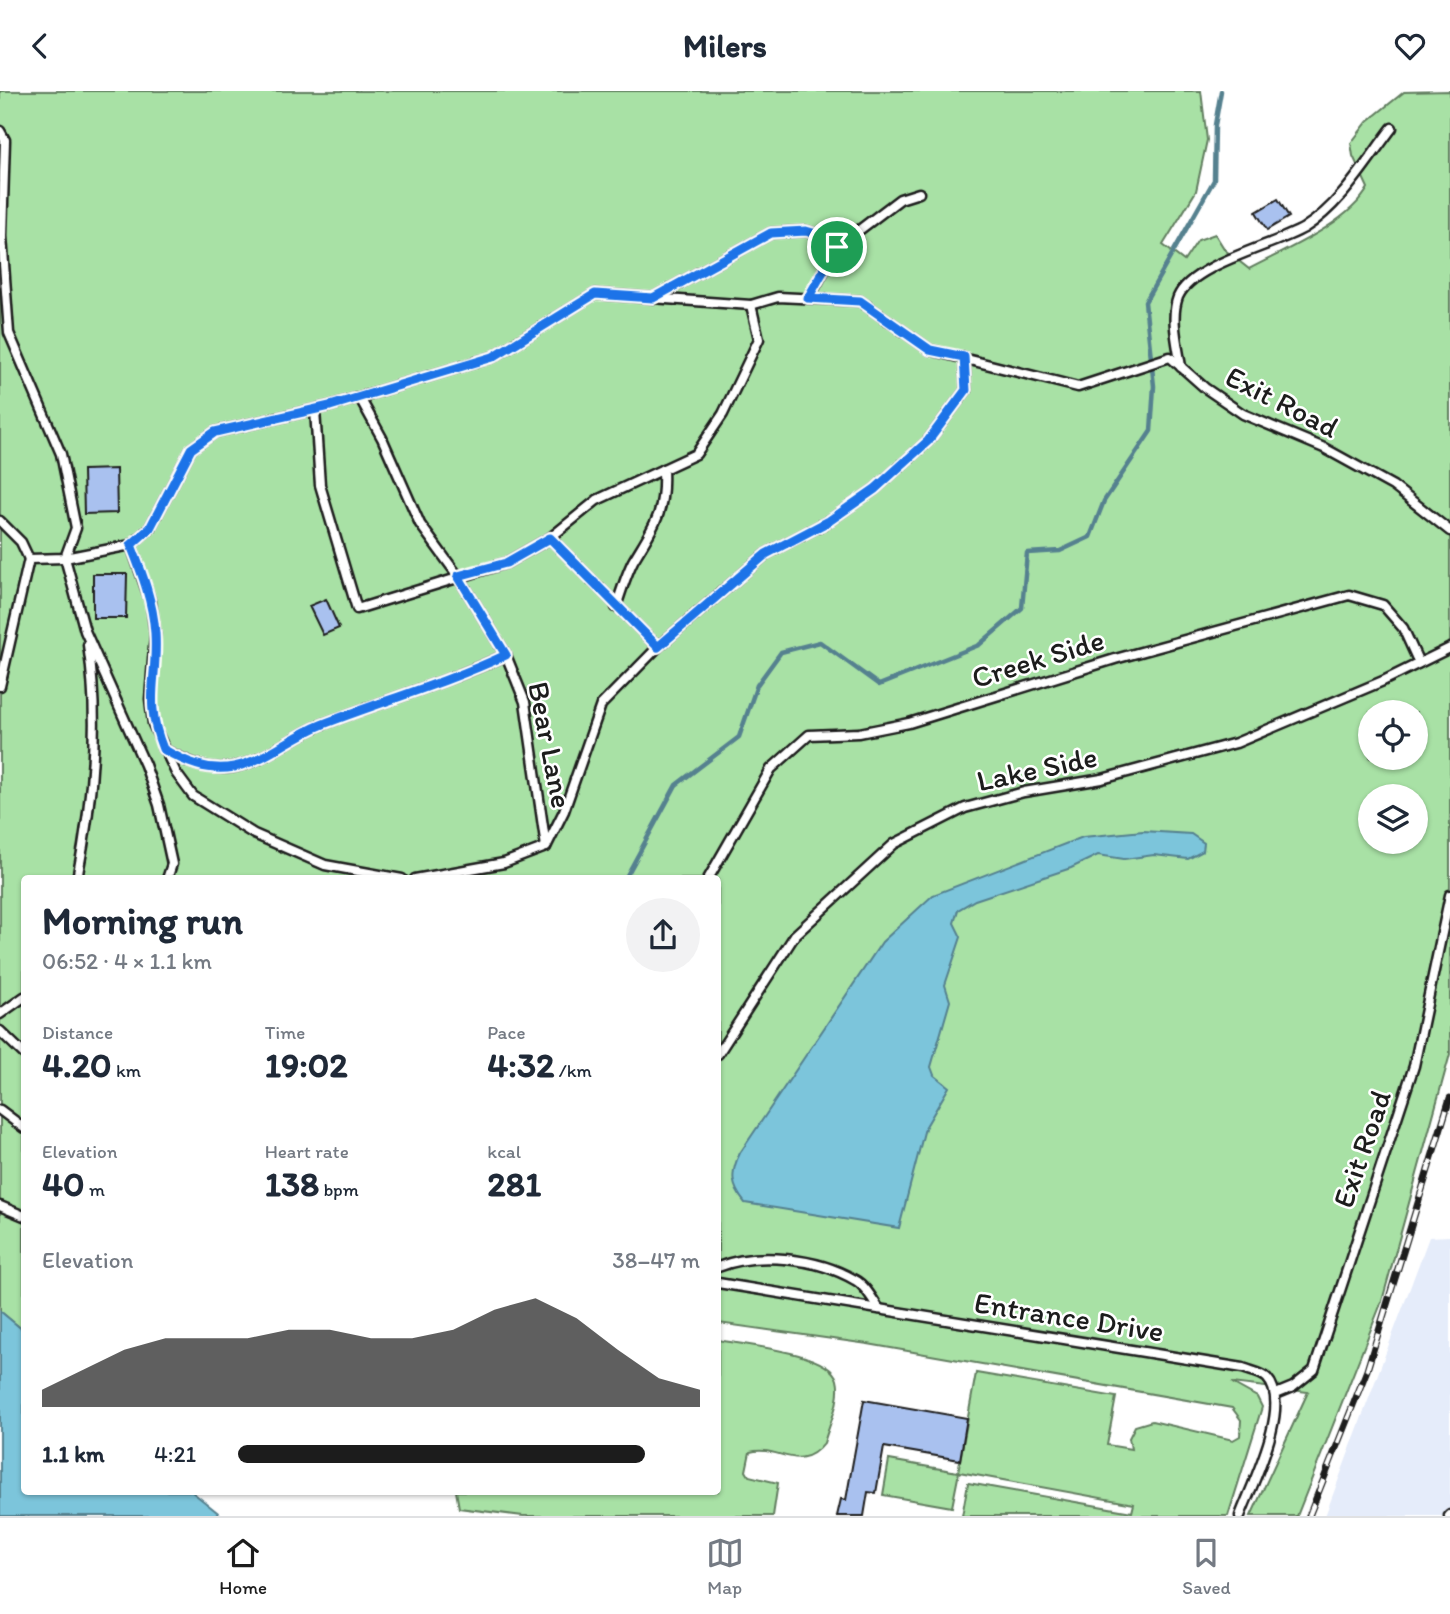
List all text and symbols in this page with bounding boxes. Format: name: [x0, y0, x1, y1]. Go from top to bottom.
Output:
icon: back: [21, 27, 59, 65]
text: Milers: [683, 27, 767, 65]
icon: heart: [1391, 27, 1429, 65]
pin: [807, 217, 867, 277]
icon: arrive: [818, 228, 856, 266]
street label: Exit Road: [1220, 357, 1345, 446]
street label: Creek Side: [967, 621, 1109, 696]
street label: Bear Lane: [520, 678, 581, 811]
map controls: [1358, 700, 1428, 854]
button: locate: [1358, 700, 1428, 770]
street label: Lake Side: [973, 738, 1100, 799]
button: layers: [1358, 784, 1428, 854]
text: Morning run: [42, 898, 243, 944]
button: share: [626, 898, 700, 972]
text: 06:52 · 4 × 1.1 km: [42, 947, 212, 975]
text: Distance: [42, 1021, 113, 1044]
text: Time: [265, 1021, 305, 1044]
text: Pace: [487, 1021, 525, 1044]
text: 4.20: [42, 1044, 112, 1086]
text: 19:02: [265, 1044, 348, 1086]
text: 4:32: [487, 1044, 554, 1086]
text: km: [112, 1059, 141, 1082]
text: /km: [554, 1059, 592, 1082]
street label: Exit Road: [1324, 1085, 1399, 1212]
text: Elevation: [42, 1140, 118, 1163]
text: Heart rate: [265, 1140, 349, 1163]
text: kcal: [487, 1140, 521, 1163]
text: 40: [42, 1163, 85, 1205]
text: 138: [265, 1163, 319, 1205]
text: 281: [487, 1163, 541, 1205]
text: m: [85, 1178, 105, 1201]
text: bpm: [319, 1178, 359, 1201]
text: Elevation: [42, 1246, 133, 1274]
text: 38–47 m: [612, 1246, 700, 1274]
street label: Entrance Drive: [972, 1283, 1166, 1350]
text: 1.1 km: [42, 1440, 105, 1468]
text: 4:21: [154, 1440, 196, 1468]
tab: Home: [219, 1534, 267, 1599]
tab: Map: [706, 1534, 744, 1599]
tab: Saved: [1182, 1534, 1231, 1599]

